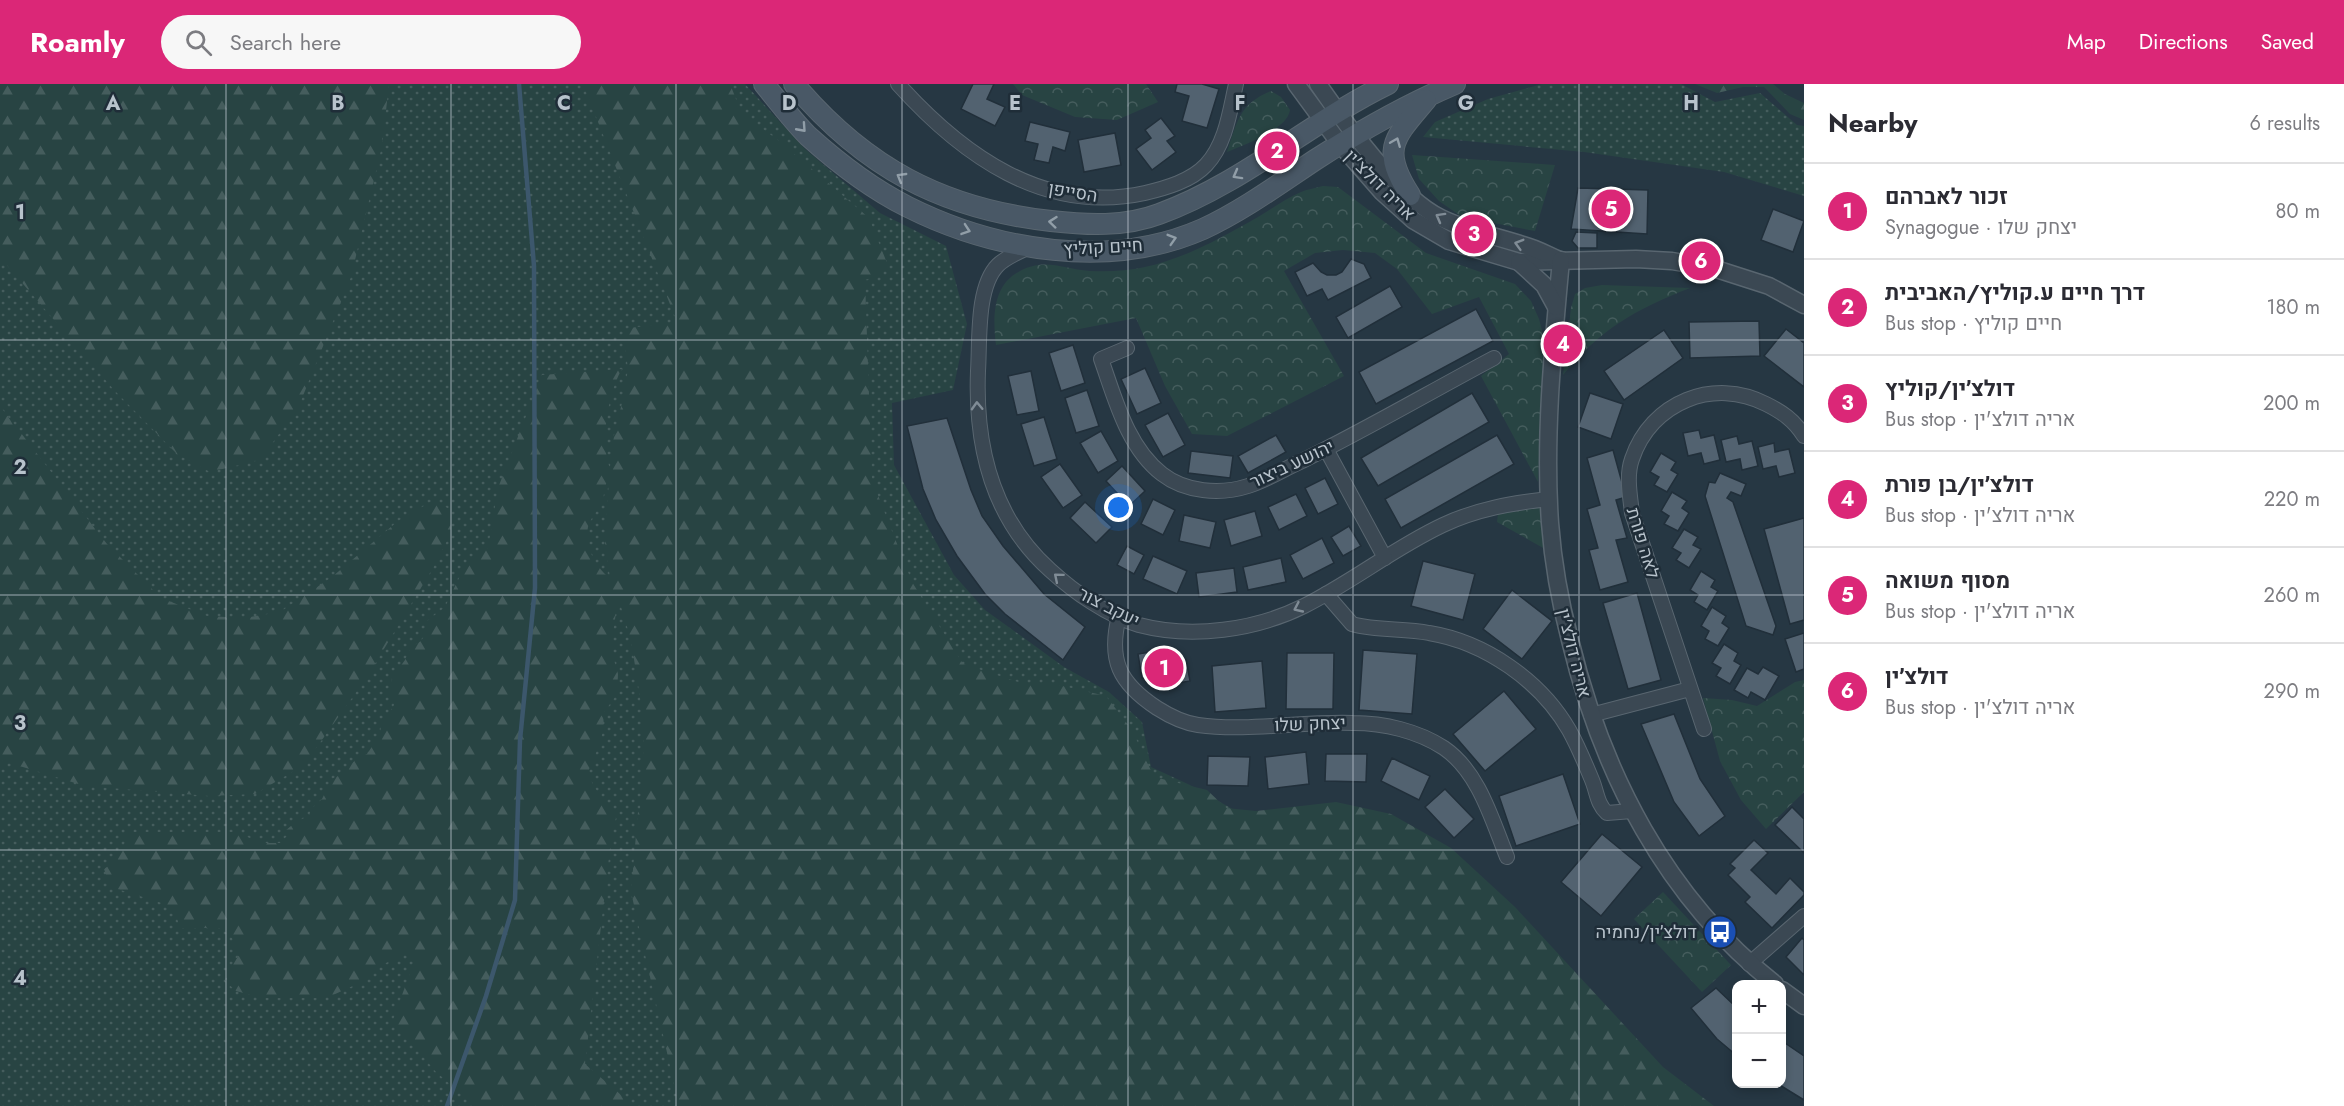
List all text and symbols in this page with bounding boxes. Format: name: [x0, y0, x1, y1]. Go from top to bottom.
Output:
search box: [161, 15, 581, 69]
text: Roamly: [30, 22, 125, 63]
icon: search: [182, 26, 215, 59]
text: Search here: [230, 26, 341, 58]
text: Map: [2067, 27, 2106, 57]
text: Directions: [2139, 27, 2228, 57]
text: Saved: [2261, 27, 2314, 57]
text: A: [105, 89, 121, 118]
text: B: [331, 89, 345, 118]
text: C: [557, 89, 571, 118]
text: D: [782, 89, 796, 118]
text: E: [1009, 89, 1021, 118]
text: F: [1234, 89, 1246, 118]
text: G: [1458, 89, 1474, 118]
text: H: [1683, 89, 1699, 118]
text: Nearby: [1828, 104, 1917, 142]
text: 6 results: [2250, 109, 2320, 138]
one-way arrow: [795, 121, 806, 132]
pin: 2: [1258, 128, 1296, 174]
one-way arrow: [1389, 137, 1401, 148]
street label: אריה דולצ'ין: [1339, 144, 1421, 226]
one-way arrow: [1233, 167, 1244, 179]
one-way arrow: [897, 172, 907, 184]
street label: הסייפן: [1047, 175, 1099, 209]
text: זכור לאברהם: [1885, 180, 2008, 212]
pin: 5: [1592, 186, 1630, 232]
text: 1: [1842, 197, 1853, 226]
text: 80 m: [2275, 197, 2320, 226]
text: 1: [15, 198, 25, 227]
pin: 3: [1454, 212, 1494, 256]
one-way arrow: [1436, 213, 1446, 224]
text: Synagogue · יצחק שלו: [1885, 213, 2077, 242]
one-way arrow: [1049, 216, 1058, 228]
one-way arrow: [960, 222, 971, 235]
street label: חיים קוליץ: [1063, 232, 1143, 262]
one-way arrow: [1166, 234, 1177, 246]
pin: 6: [1682, 238, 1720, 284]
one-way arrow: [1514, 239, 1524, 251]
text: דרך חיים ע.קוליץ/האביבית: [1885, 276, 2145, 308]
text: 2: [1841, 293, 1854, 322]
text: 180 m: [2266, 293, 2320, 322]
text: Bus stop · חיים קוליץ: [1885, 309, 2062, 338]
pin: 4: [1544, 322, 1582, 366]
text: דולצ׳ין/קוליץ: [1885, 372, 2015, 404]
text: 3: [1841, 389, 1854, 418]
text: 200 m: [2263, 389, 2320, 418]
one-way arrow: [971, 401, 984, 410]
text: Bus stop · אריה דולצ'ין: [1885, 405, 2075, 434]
street label: יהושע ביצור: [1246, 433, 1338, 495]
text: 2: [13, 453, 27, 482]
text: דולצ׳ין/בן פורת: [1885, 468, 2034, 500]
text: 4: [1841, 485, 1854, 514]
text: 220 m: [2264, 485, 2320, 514]
your location: [1104, 493, 1133, 522]
text: Bus stop · אריה דולצ'ין: [1885, 501, 2075, 530]
street label: לאה פורת: [1620, 504, 1666, 582]
text: מסוף משואה: [1885, 564, 2010, 596]
one-way arrow: [1054, 573, 1065, 584]
street label: יעקב צור: [1074, 580, 1144, 634]
text: 5: [1841, 581, 1854, 610]
text: 260 m: [2264, 581, 2320, 610]
text: Bus stop · אריה דולצ'ין: [1885, 597, 2075, 626]
one-way arrow: [1294, 601, 1305, 613]
street label: אריה דולצ'ין: [1550, 606, 1598, 700]
pin: 1: [1144, 646, 1184, 690]
text: דולצ׳ין: [1885, 660, 1948, 692]
text: 6: [1841, 677, 1854, 706]
text: 290 m: [2264, 677, 2320, 706]
text: Bus stop · אריה דולצ'ין: [1885, 693, 2075, 722]
text: 3: [14, 709, 26, 738]
street label: יצחק שלו: [1274, 710, 1346, 738]
bus stop icon: דולצ׳ין/נחמיה: [1702, 914, 1738, 950]
place label: דולצ׳ין/נחמיה: [1595, 919, 1697, 945]
text: 4: [13, 964, 27, 993]
map controls: [1732, 980, 1786, 1088]
button: +: [1732, 980, 1786, 1034]
button: −: [1732, 1034, 1786, 1088]

